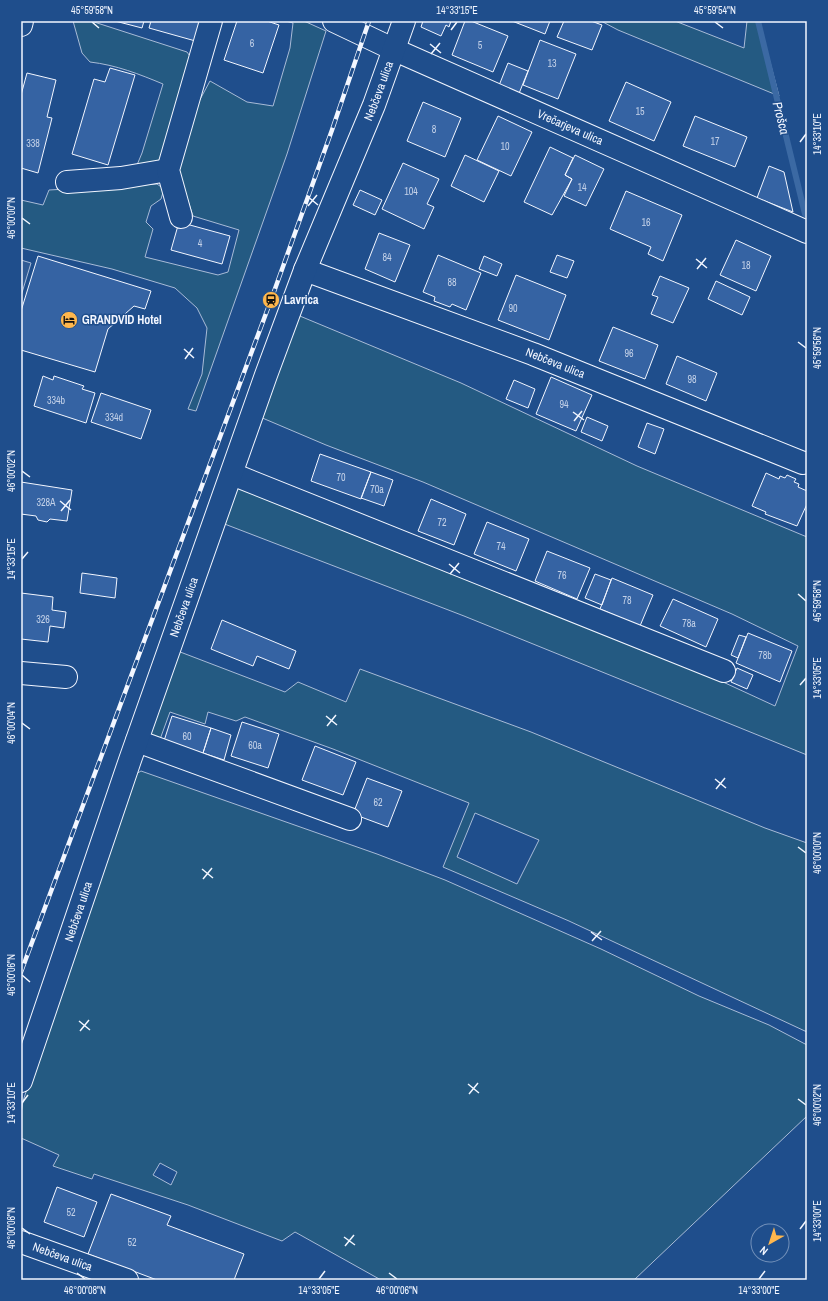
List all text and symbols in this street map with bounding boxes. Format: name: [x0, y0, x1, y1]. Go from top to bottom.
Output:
text: 45°59'58"N: [71, 4, 113, 17]
text: 14°33'15"E: [436, 4, 478, 17]
text: 45°59'54"N: [694, 4, 736, 17]
house number: 6: [250, 37, 255, 50]
house number: 5: [478, 39, 483, 52]
house number: 13: [547, 57, 557, 70]
street label: Nebčeva ulica: [360, 58, 397, 123]
water label: Prošca: [769, 100, 793, 136]
house number: 15: [635, 105, 645, 118]
street label: Vrečarjeva ulica: [535, 106, 606, 149]
text: 14°33'10"E: [811, 113, 824, 155]
house number: 8: [432, 123, 437, 136]
house number: 17: [710, 135, 720, 148]
house number: 338: [26, 137, 40, 150]
house number: 10: [500, 140, 510, 153]
house number: 14: [577, 181, 587, 194]
house number: 104: [404, 185, 418, 198]
text: 46°00'00"N: [5, 197, 18, 239]
house number: 16: [641, 216, 651, 229]
house number: 4: [198, 237, 203, 250]
house number: 84: [382, 251, 392, 264]
house number: 18: [741, 259, 751, 272]
house number: 88: [447, 276, 457, 289]
station icon: Lavrica: [261, 290, 281, 310]
place label: Lavrica: [284, 292, 319, 308]
house number: 90: [508, 302, 518, 315]
hotel icon: GRANDVID Hotel: [59, 310, 79, 330]
place label: GRANDVID Hotel: [82, 312, 162, 328]
text: 45°59'56"N: [811, 327, 824, 369]
street label: Nebčeva ulica: [523, 344, 588, 382]
house number: 96: [624, 347, 634, 360]
house number: 98: [687, 373, 697, 386]
house number: 334b: [47, 394, 66, 407]
house number: 94: [559, 398, 569, 411]
house number: 334d: [105, 411, 123, 424]
text: 46°00'02"N: [5, 450, 18, 492]
house number: 70: [336, 471, 346, 484]
house number: 70a: [370, 483, 384, 496]
house number: 328A: [36, 496, 56, 509]
house number: 72: [437, 516, 447, 529]
text: 14°33'15"E: [5, 538, 18, 580]
house number: 74: [496, 540, 506, 553]
house number: 76: [557, 569, 567, 582]
street label: Nebčeva ulica: [166, 575, 202, 639]
text: 45°59'58"N: [811, 580, 824, 622]
house number: 78: [622, 594, 632, 607]
house number: 326: [36, 613, 50, 626]
house number: 78a: [682, 617, 696, 630]
house number: 78b: [758, 649, 772, 662]
text: 14°33'05"E: [811, 657, 824, 699]
text: 46°00'04"N: [5, 702, 18, 744]
house number: 60: [182, 730, 192, 743]
house number: 60a: [248, 739, 262, 752]
house number: 62: [373, 796, 383, 809]
text: 46°00'00"N: [811, 832, 824, 874]
street label: Nebčeva ulica: [61, 879, 96, 944]
text: 46°00'06"N: [5, 954, 18, 996]
text: 14°33'10"E: [5, 1082, 18, 1124]
text: 46°00'02"N: [811, 1084, 824, 1126]
text: 14°33'00"E: [811, 1200, 824, 1242]
house number: 52: [66, 1206, 76, 1219]
text: 46°00'08"N: [5, 1207, 18, 1249]
north arrow: [750, 1223, 790, 1263]
house number: 52: [127, 1236, 137, 1249]
street label: Nebčeva ulica: [30, 1239, 95, 1275]
text: N: [757, 1243, 771, 1258]
text: 46°00'08"N: [64, 1284, 106, 1297]
text: 14°33'05"E: [298, 1284, 340, 1297]
text: 46°00'06"N: [376, 1284, 418, 1297]
text: 14°33'00"E: [738, 1284, 780, 1297]

